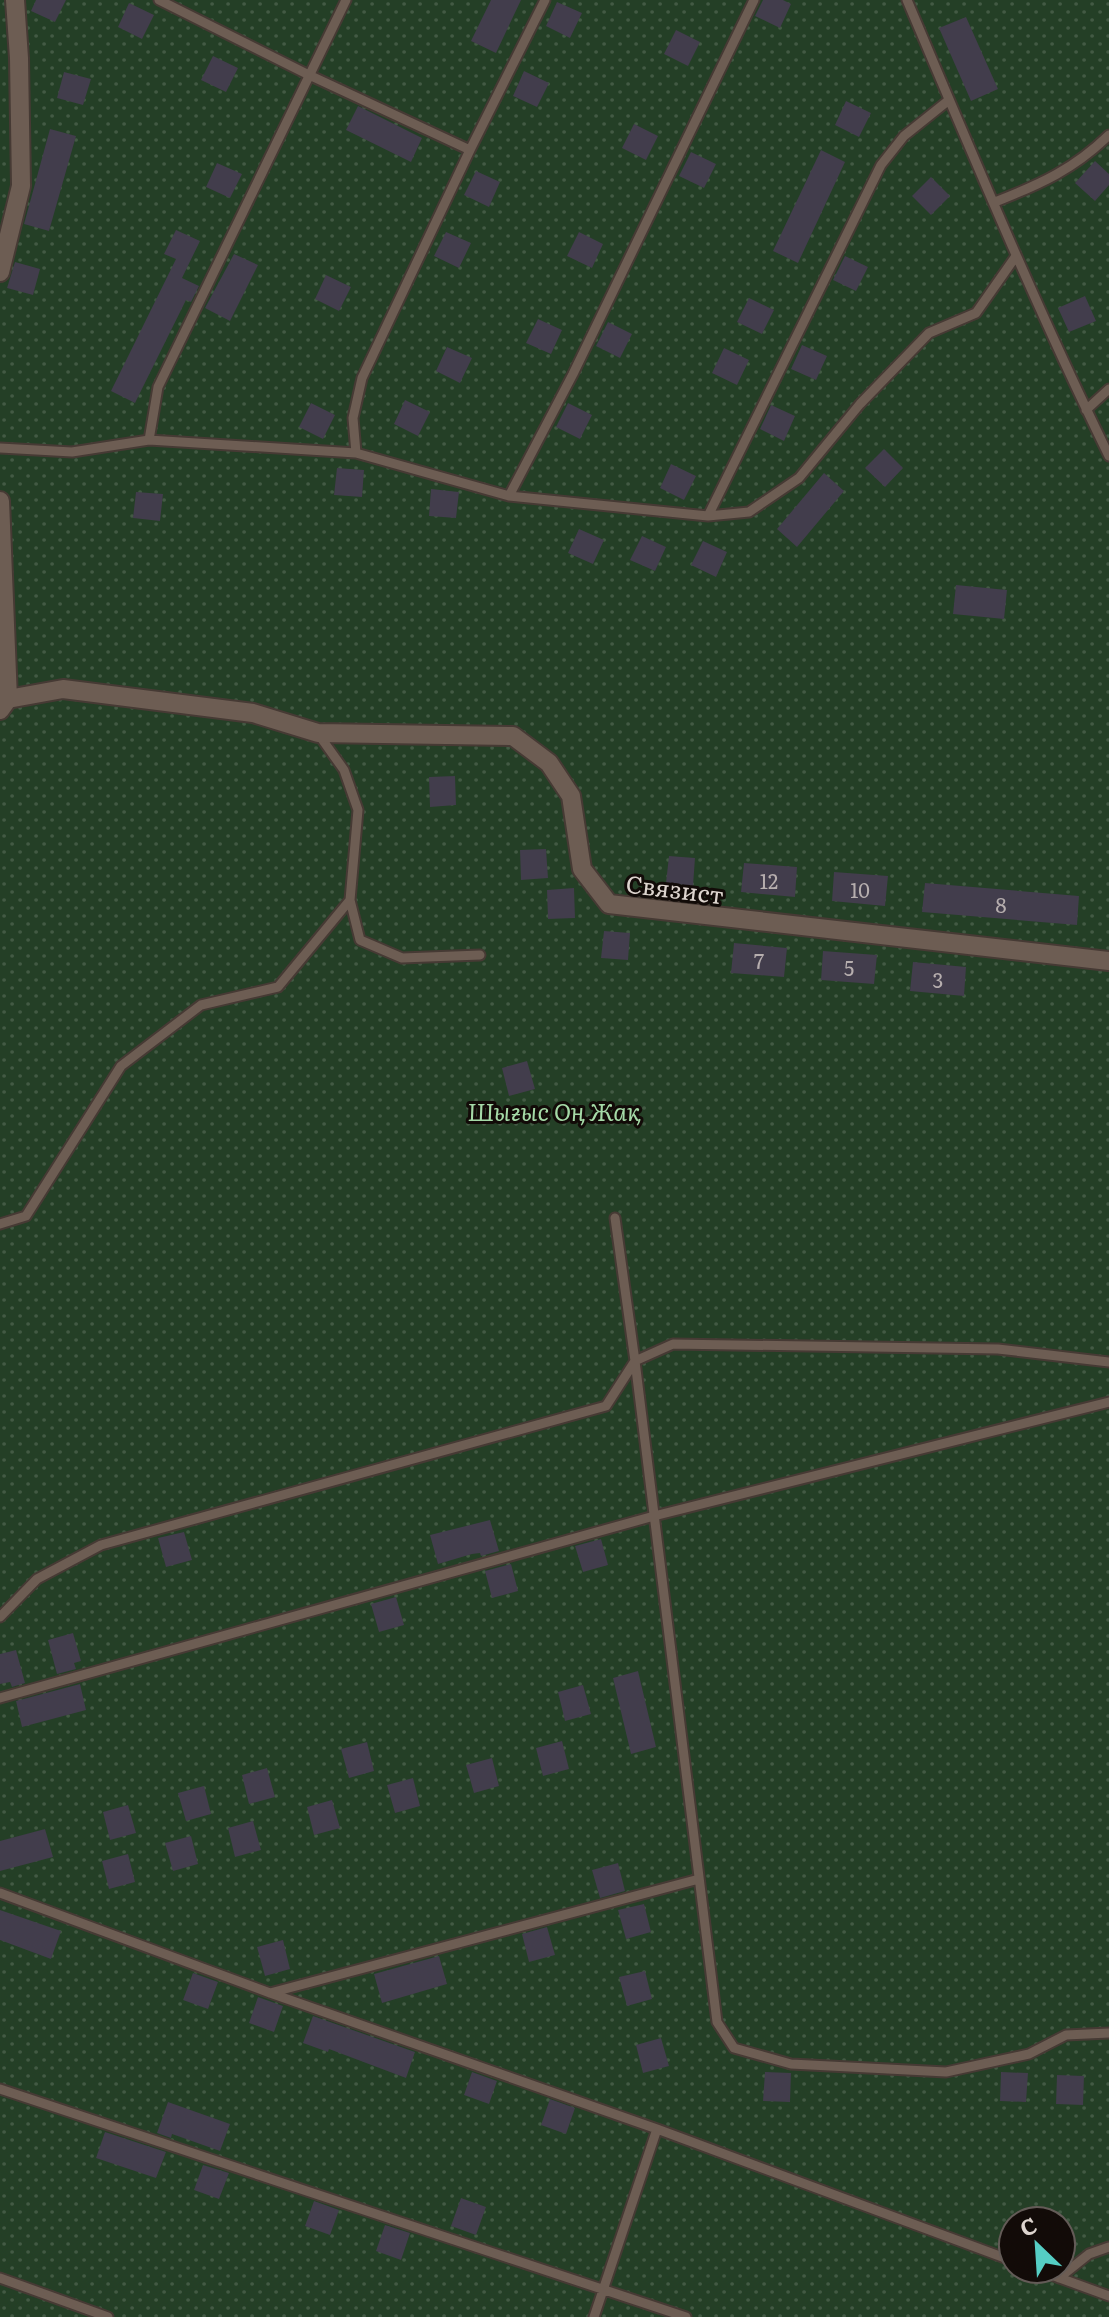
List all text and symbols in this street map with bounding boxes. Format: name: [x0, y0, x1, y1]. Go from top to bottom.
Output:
street label: Связист: [624, 865, 726, 911]
house number: 12: [760, 865, 778, 895]
house number: 10: [850, 874, 870, 904]
house number: 8: [995, 889, 1007, 919]
house number: 7: [754, 945, 764, 975]
house number: 5: [844, 952, 854, 982]
house number: 3: [933, 964, 943, 994]
park label: Шығыс Оң Жақ: [467, 1093, 641, 1128]
north arrow: [997, 2205, 1077, 2285]
text: С: [1014, 2207, 1042, 2244]

